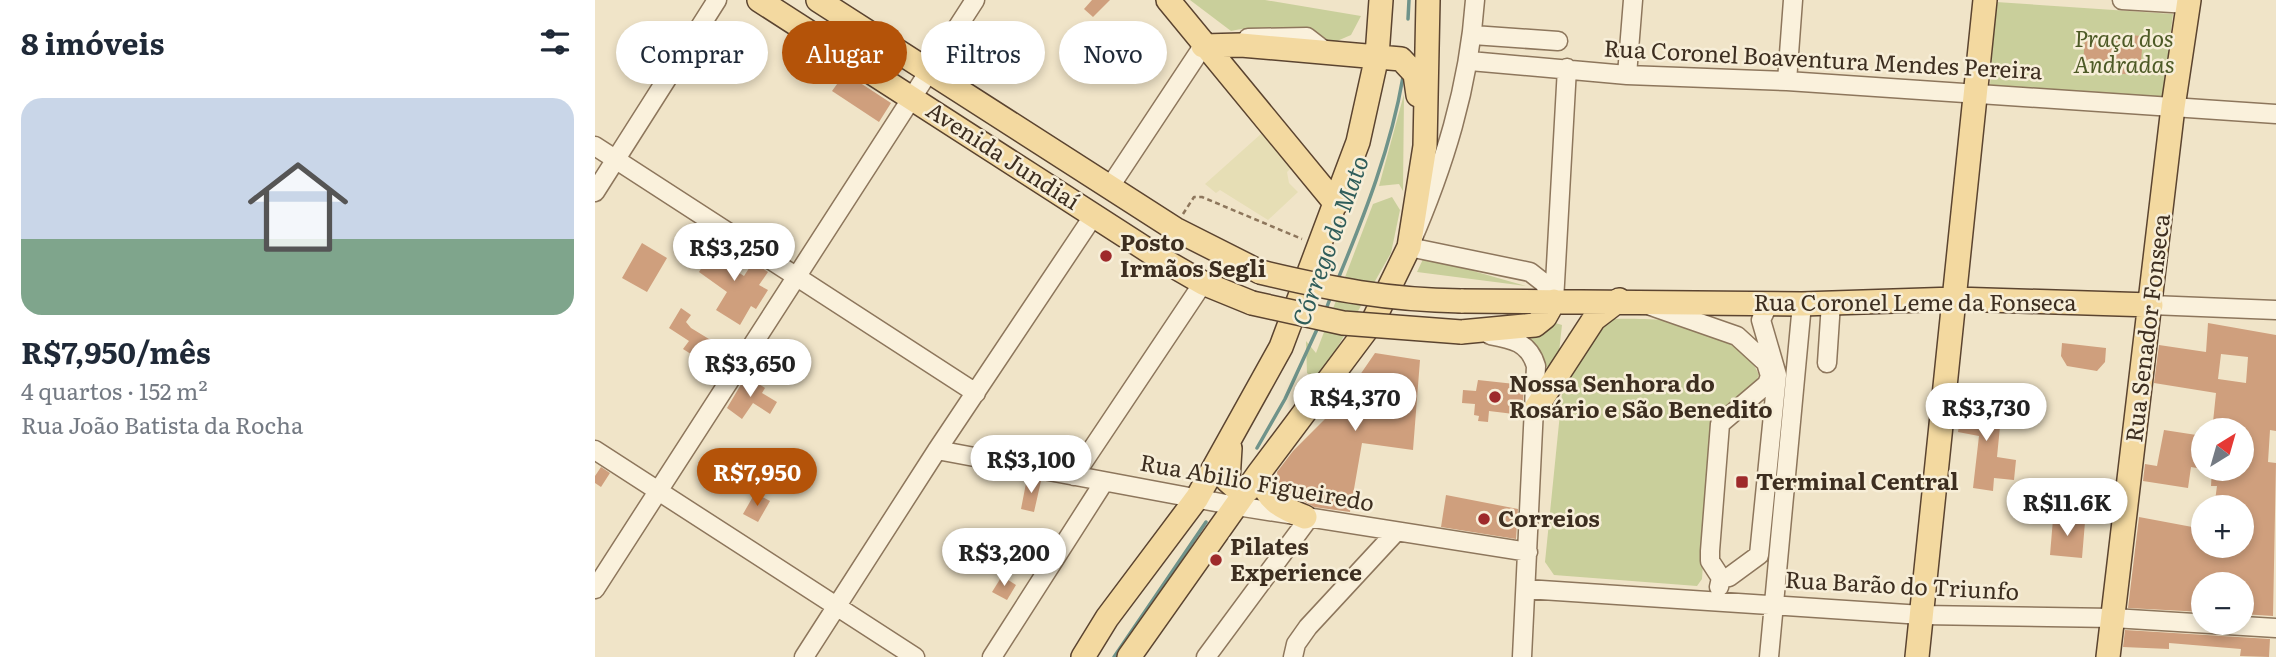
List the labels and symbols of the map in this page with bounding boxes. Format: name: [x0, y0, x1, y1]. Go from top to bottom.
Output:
park label: Praça dos Andradas: [2073, 20, 2175, 80]
street label: Rua Coronel Boaventura Mendes Pereira: [1603, 30, 2044, 87]
street label: Avenida Jundiaí: [921, 92, 1088, 217]
water label: Córrego do Mato: [1282, 150, 1376, 330]
street label: Rua Senador Fonseca: [2115, 211, 2177, 444]
pin: R$3,250: [669, 224, 799, 283]
place label: Posto Irmãos Segli: [1120, 224, 1266, 284]
marker: Posto Irmãos Segli: [1098, 248, 1114, 264]
street label: Rua Coronel Leme da Fonseca: [1753, 284, 2077, 318]
pin: R$3,650: [685, 340, 815, 399]
place label: Nossa Senhora do Rosário e São Benedito: [1509, 365, 1773, 425]
pin: R$4,370: [1290, 374, 1420, 433]
pin: R$3,730: [1921, 384, 2051, 443]
marker: Nossa Senhora do Rosário e São Benedito: [1487, 389, 1503, 405]
north arrow: [2191, 418, 2254, 481]
pin: R$3,100: [966, 435, 1096, 495]
street label: Rua Abilio Figueiredo: [1138, 444, 1377, 518]
pin: R$7,950: [692, 448, 822, 508]
place label: Terminal Central: [1756, 463, 1959, 497]
marker: Terminal Central: [1734, 474, 1750, 490]
pin: R$11.6K: [2002, 478, 2132, 538]
place label: Correios: [1498, 500, 1600, 534]
marker: Correios: [1476, 511, 1492, 527]
pin: R$3,200: [939, 528, 1069, 588]
place label: Pilates Experience: [1230, 528, 1362, 588]
marker: Pilates Experience: [1208, 552, 1224, 568]
street label: Rua Barão do Triunfo: [1784, 561, 2020, 607]

